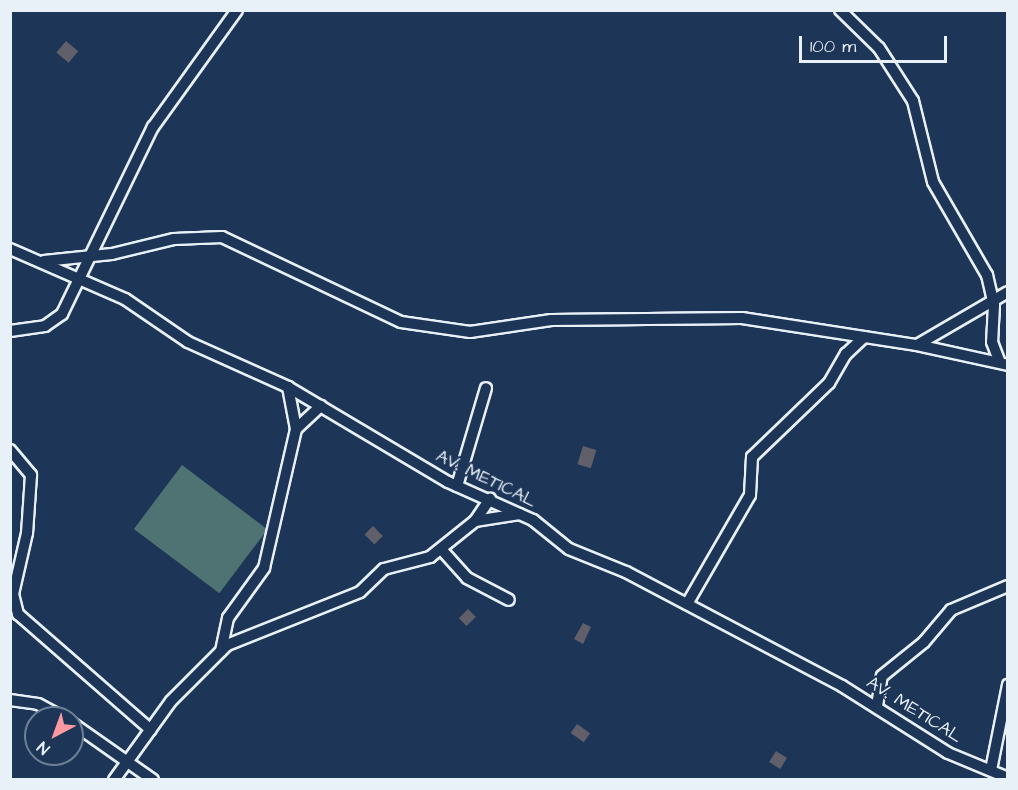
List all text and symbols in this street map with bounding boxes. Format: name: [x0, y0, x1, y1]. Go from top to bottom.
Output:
scale bar: [802, 24, 950, 62]
text: 100 m: [810, 34, 856, 59]
street label: AV. METICAL: [432, 445, 540, 513]
street label: AV. METICAL: [862, 672, 966, 748]
north arrow: [24, 706, 84, 766]
text: N: [33, 736, 55, 760]

